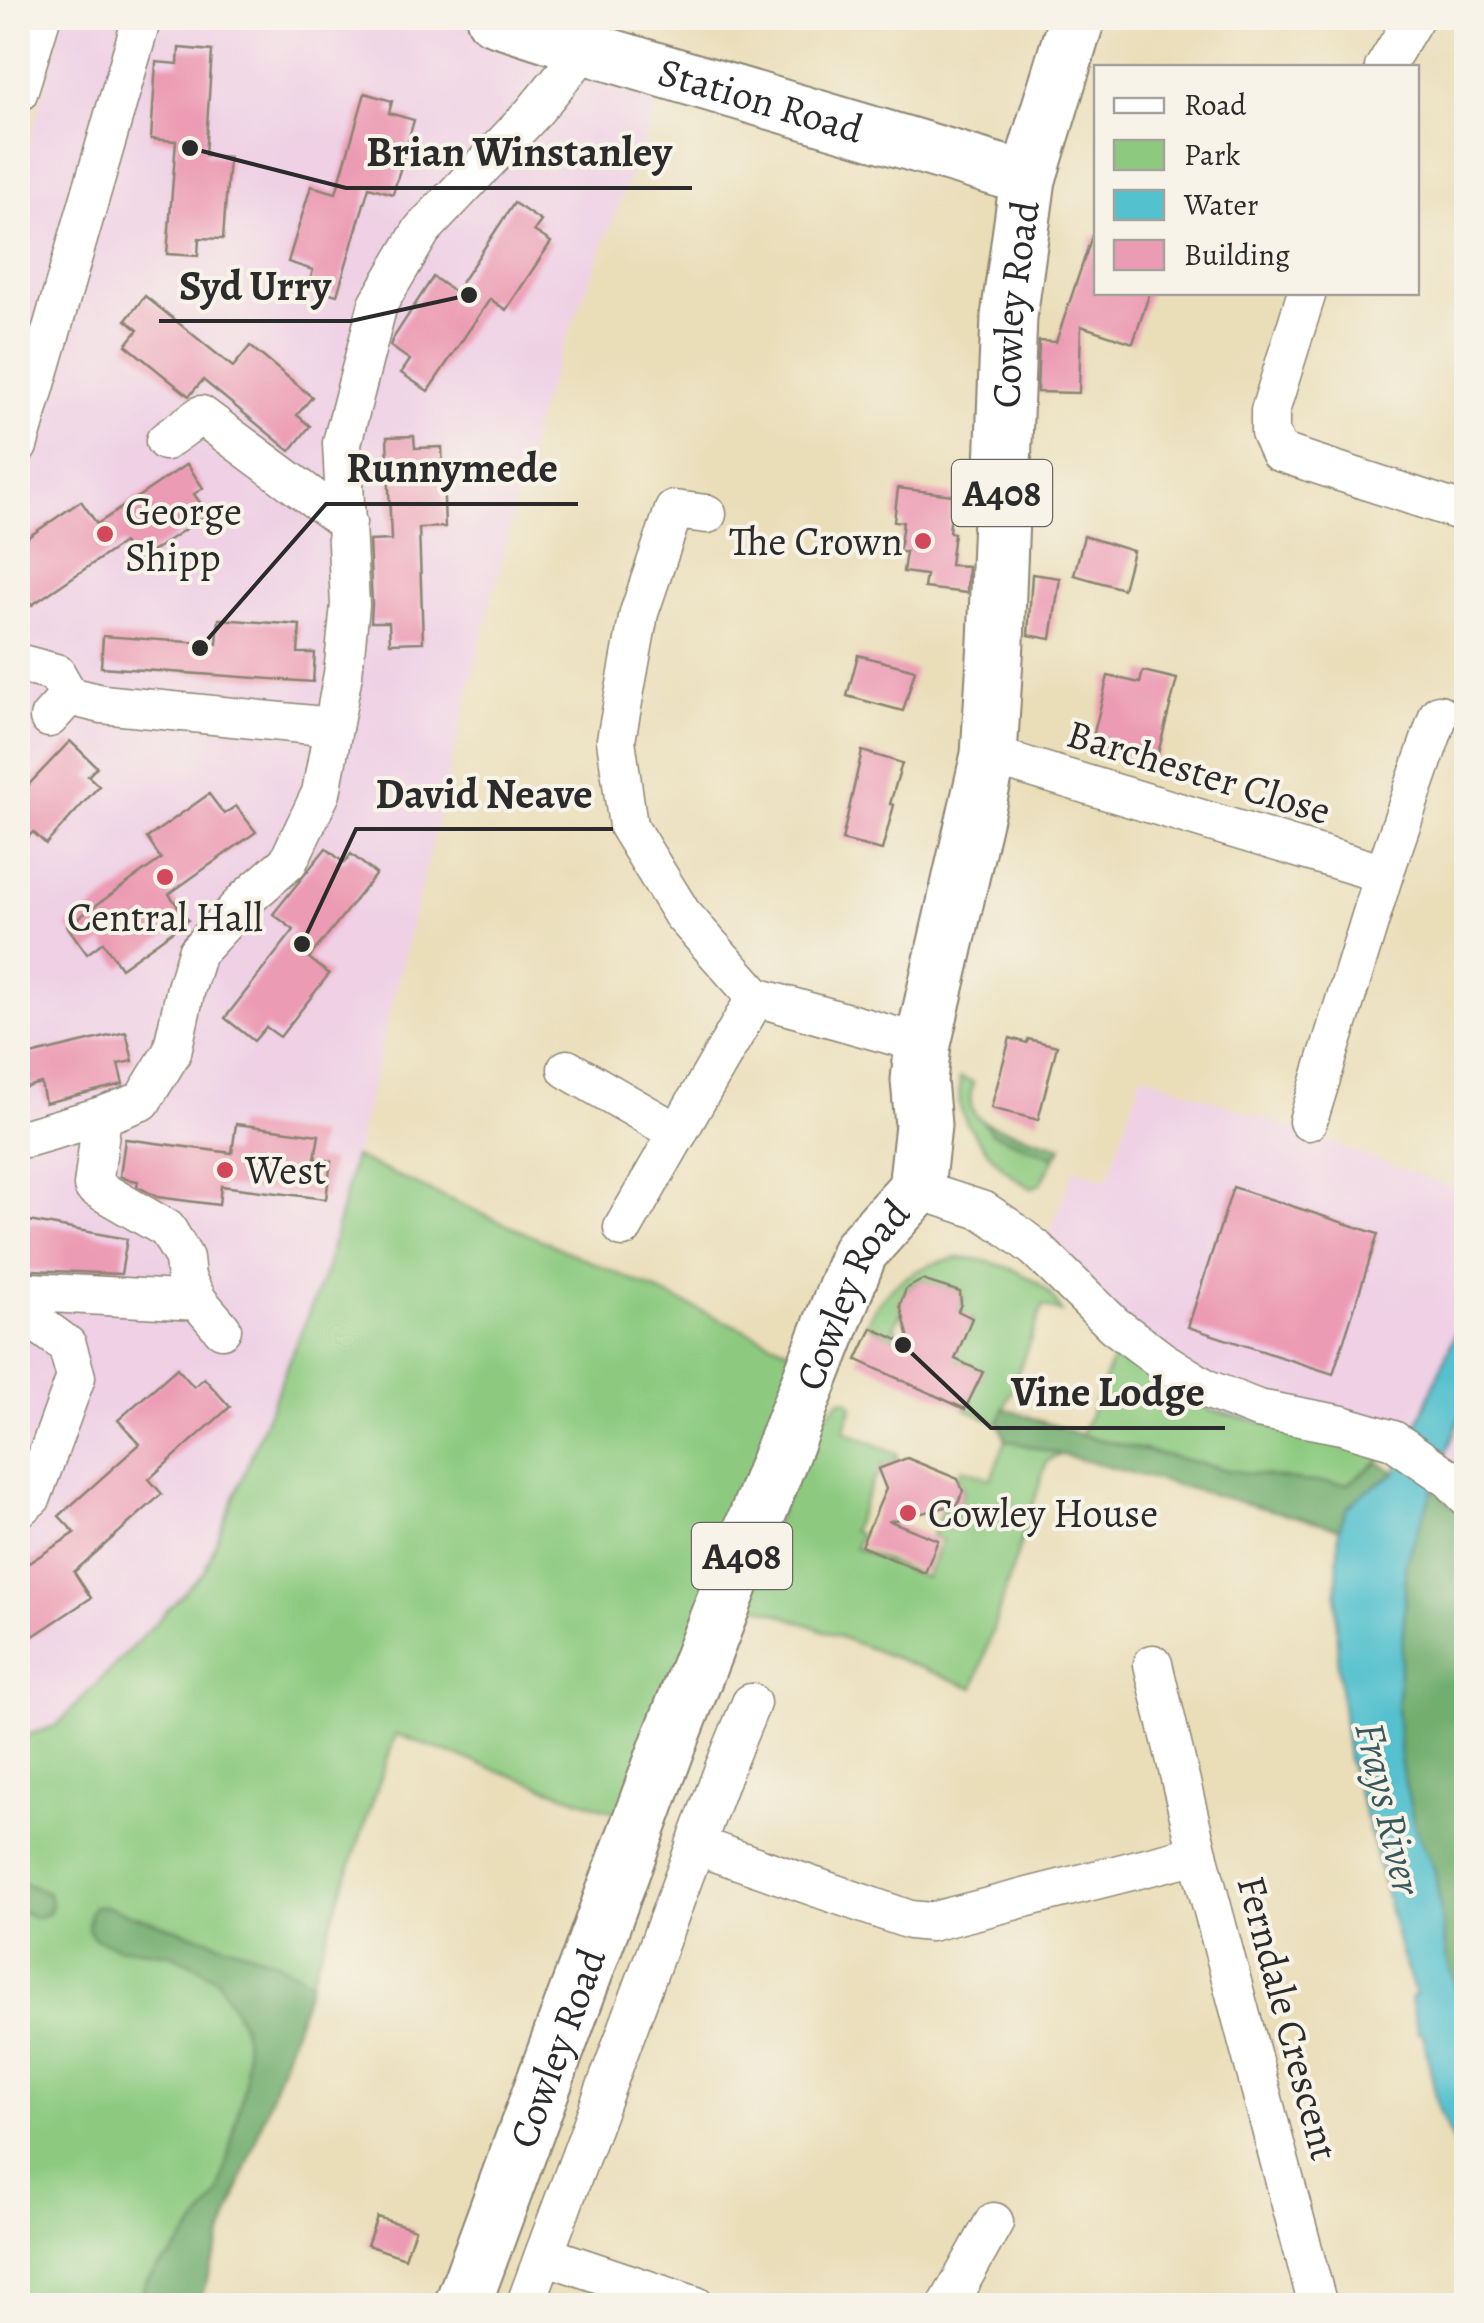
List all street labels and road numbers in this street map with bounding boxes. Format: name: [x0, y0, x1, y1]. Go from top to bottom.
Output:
street label: Station Road: [652, 44, 870, 156]
street label: Cowley Road: [978, 196, 1052, 409]
road number: A408: [952, 460, 1052, 526]
street label: Barchester Close: [1060, 706, 1338, 838]
street label: Cowley Road: [781, 1186, 922, 1398]
road number: A408: [692, 1523, 792, 1589]
street label: Ferndale Crescent: [1224, 1870, 1352, 2166]
street label: Cowley Road: [495, 1940, 619, 2155]

